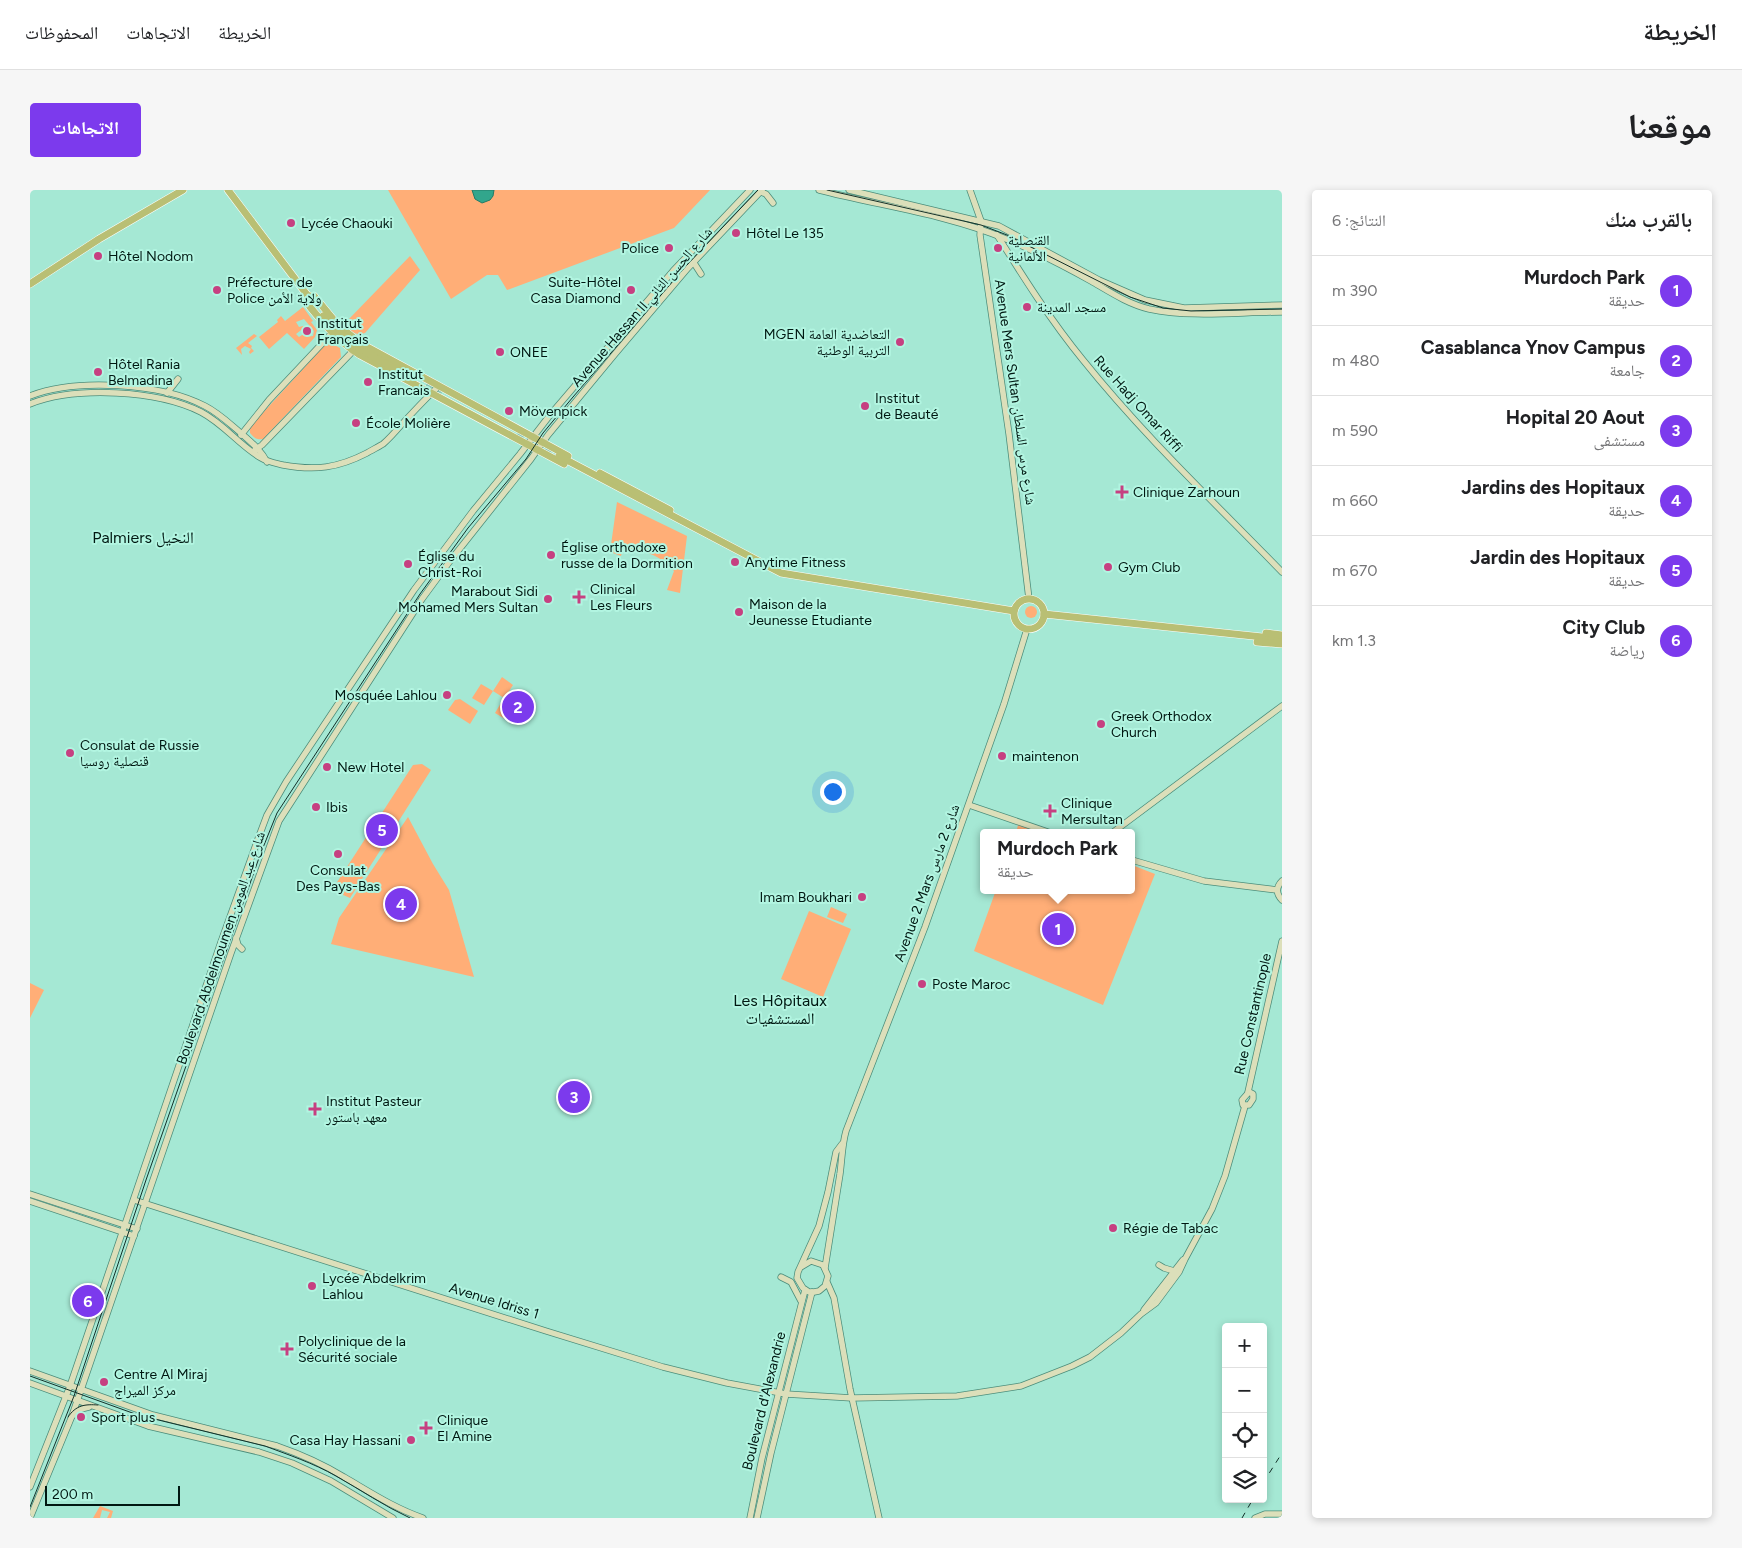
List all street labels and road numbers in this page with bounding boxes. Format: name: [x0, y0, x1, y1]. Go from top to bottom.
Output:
street label: Avenue Hassan II شارع الحسن الثاني: [568, 224, 718, 392]
street label: Avenue Mers Sultan شارع مرس السلطان: [990, 278, 1039, 506]
street label: Rue Hadj Omar Riffi: [1090, 352, 1186, 456]
street label: Avenue 2 Mars شارع 2 مارس: [891, 802, 964, 965]
street label: Boulevard Abdelmoumen شارع عبد المومن: [173, 829, 270, 1067]
street label: Rue Constantinople: [1231, 951, 1275, 1076]
street label: Avenue Idriss 1: [447, 1279, 541, 1323]
street label: Boulevard d'Alexandrie: [739, 1330, 790, 1472]

